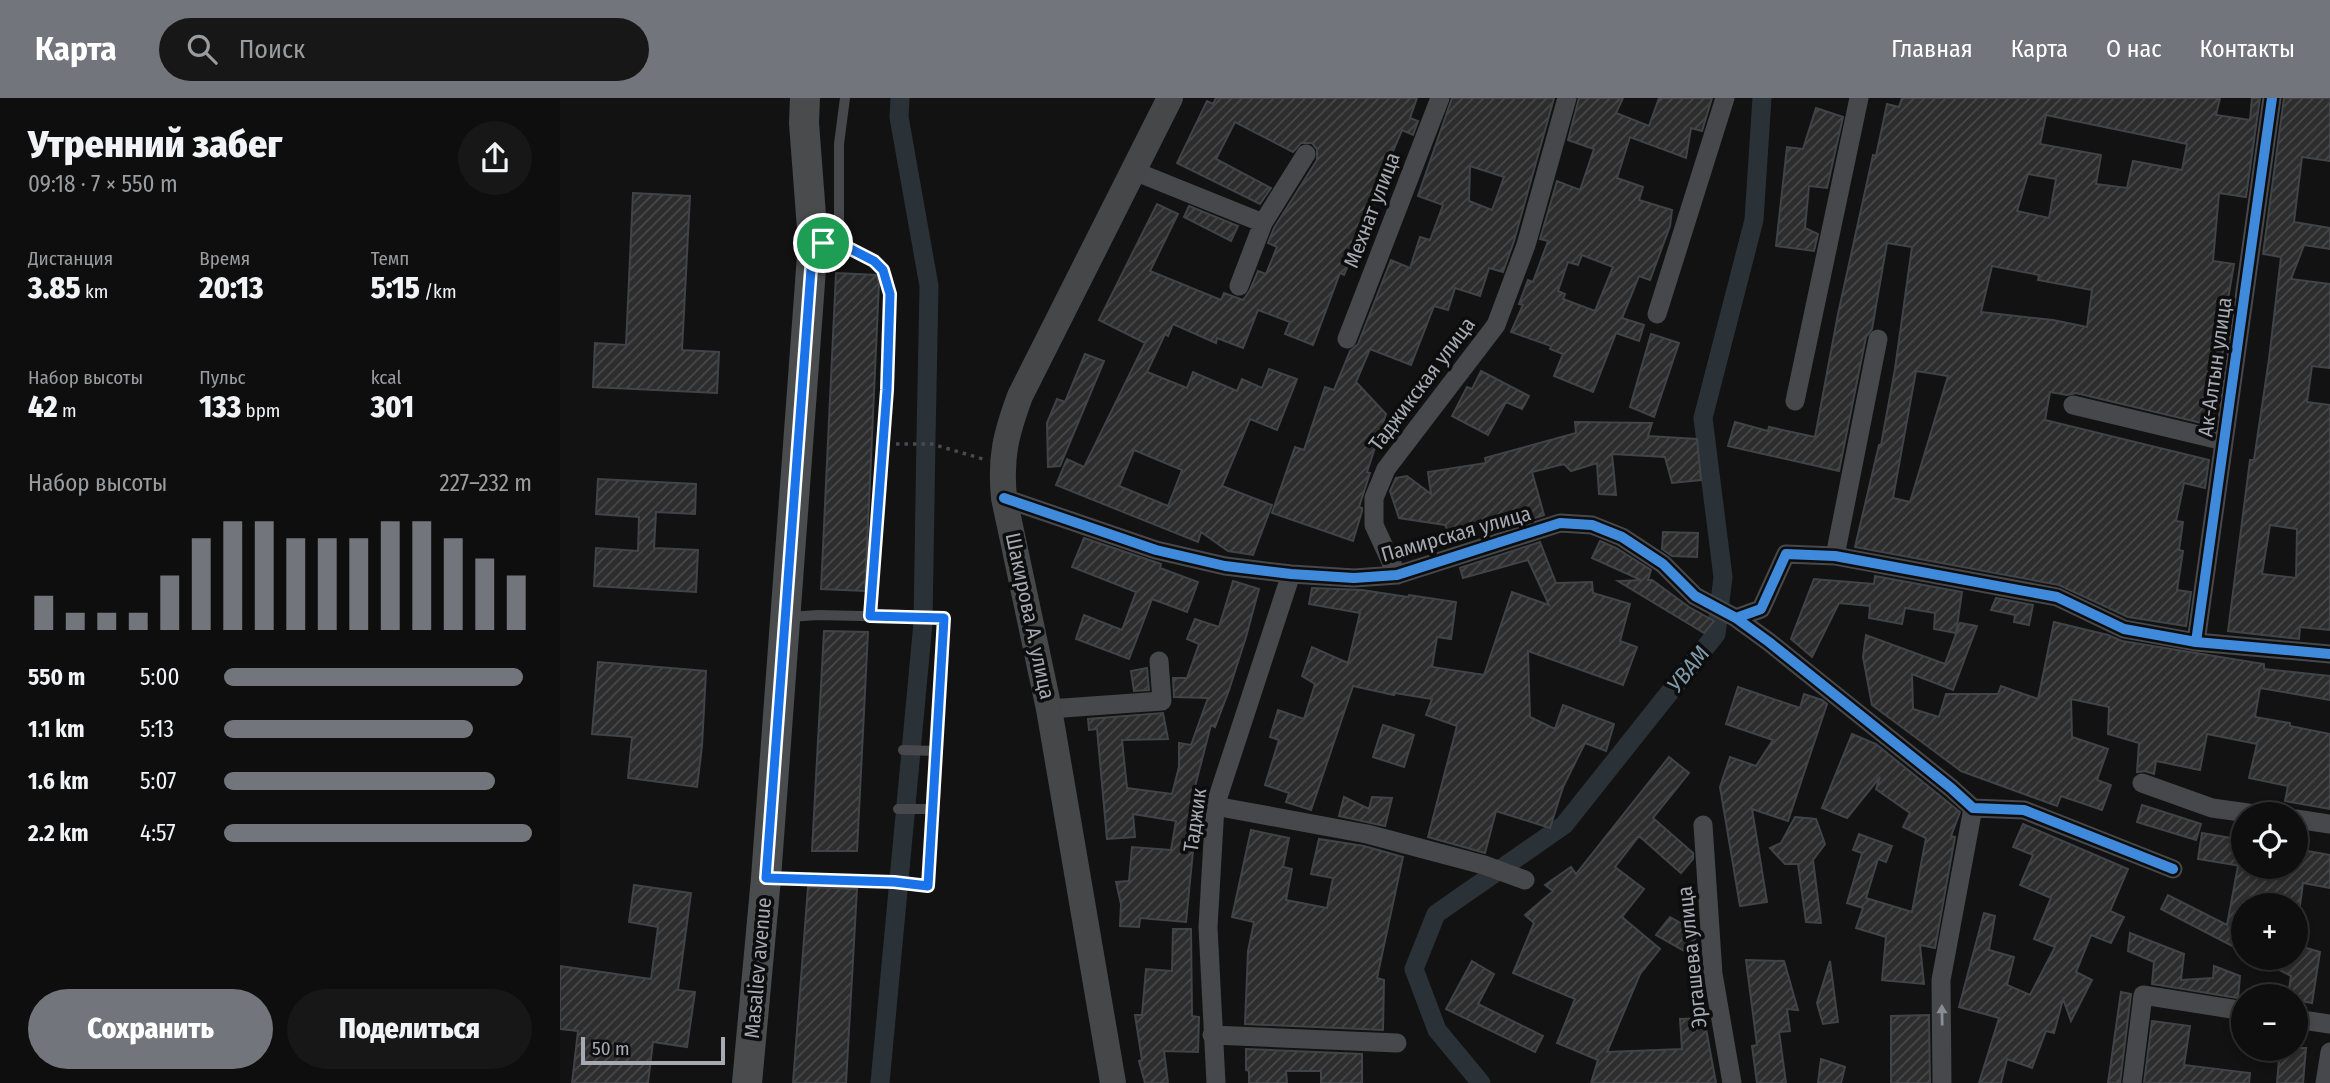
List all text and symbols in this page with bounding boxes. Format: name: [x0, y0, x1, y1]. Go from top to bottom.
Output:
search box: [159, 18, 649, 81]
text: Карта: [35, 29, 117, 69]
icon: search: [183, 30, 221, 68]
text: Поиск: [239, 34, 305, 65]
text: Главная: [1891, 35, 1973, 63]
text: Карта: [2011, 35, 2068, 63]
text: О нас: [2106, 35, 2161, 63]
text: Контакты: [2199, 35, 2295, 63]
text: Утренний забег: [28, 121, 282, 167]
button: share: [458, 121, 532, 195]
street label: Мехнат улица: [1338, 149, 1406, 271]
text: 09:18 · 7 × 550 m: [28, 170, 178, 198]
pin: [793, 213, 853, 273]
icon: arrive: [804, 224, 842, 262]
text: Дистанция: [28, 247, 113, 270]
text: Время: [199, 247, 250, 270]
text: Темп: [371, 247, 409, 270]
text: 3.85: [28, 270, 80, 306]
text: 20:13: [199, 270, 263, 306]
text: 5:15: [371, 270, 420, 306]
text: km: [80, 280, 108, 303]
text: /km: [420, 280, 457, 303]
street label: Ак-Алтын улица: [2192, 295, 2238, 439]
street label: Таджикская улица: [1363, 312, 1481, 456]
text: Набор высоты: [28, 366, 143, 389]
text: Пульс: [199, 366, 246, 389]
text: kcal: [371, 366, 401, 389]
text: 42: [28, 389, 58, 425]
text: 133: [199, 389, 241, 425]
text: 301: [371, 389, 414, 425]
text: m: [58, 399, 77, 422]
text: bpm: [241, 399, 280, 422]
text: Набор высоты: [28, 469, 167, 497]
text: 227–232 m: [440, 469, 532, 497]
street label: Памирская улица: [1378, 500, 1534, 568]
street label: Шакирова А. улица: [1000, 530, 1060, 702]
water label: УВАМ: [1661, 640, 1715, 698]
text: 550 m: [28, 663, 85, 691]
text: 5:00: [140, 663, 179, 691]
text: 1.1 km: [28, 715, 84, 743]
text: 5:13: [140, 715, 174, 743]
text: 1.6 km: [28, 767, 89, 795]
text: 5:07: [140, 767, 176, 795]
street label: Таджик: [1178, 786, 1212, 854]
map controls: [2231, 802, 2308, 1061]
button: locate: [2231, 802, 2308, 879]
text: 2.2 km: [28, 819, 89, 847]
text: 4:57: [140, 819, 176, 847]
street label: Эргашева улица: [1672, 885, 1712, 1029]
button: +: [2231, 893, 2308, 970]
street label: Masaliev avenue: [739, 896, 777, 1040]
button: −: [2231, 984, 2308, 1061]
button: Сохранить: [28, 989, 273, 1069]
button: Поделиться: [287, 989, 532, 1069]
one-way arrow: [1936, 1004, 1947, 1026]
scale bar: [581, 1034, 724, 1066]
text: 50 m: [592, 1037, 630, 1060]

